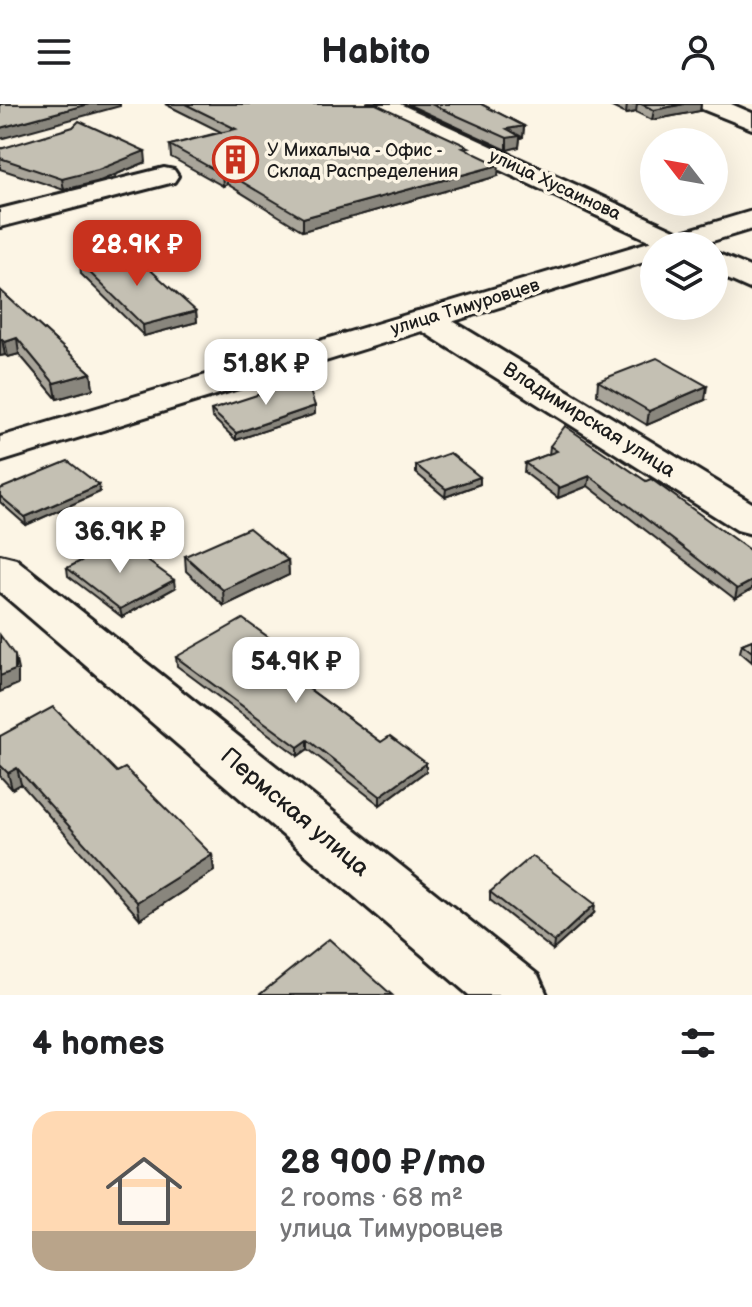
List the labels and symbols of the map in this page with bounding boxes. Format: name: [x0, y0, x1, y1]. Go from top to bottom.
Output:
north arrow: [640, 128, 728, 216]
building icon: У Михалыча - Офис - Склад Распределения: [212, 136, 260, 184]
place label: У Михалыча - Офис - Склад Распределения: [267, 140, 458, 182]
street label: улица Хусаинова: [486, 145, 625, 225]
pin: 28.9K ₽: [63, 220, 211, 288]
street label: улица Тимуровцев: [388, 274, 542, 340]
pin: 51.8K ₽: [192, 339, 340, 407]
street label: Владимирская улица: [498, 357, 680, 483]
pin: 36.9K ₽: [46, 507, 194, 575]
pin: 54.9K ₽: [222, 637, 370, 705]
street label: Пермская улица: [215, 741, 375, 883]

